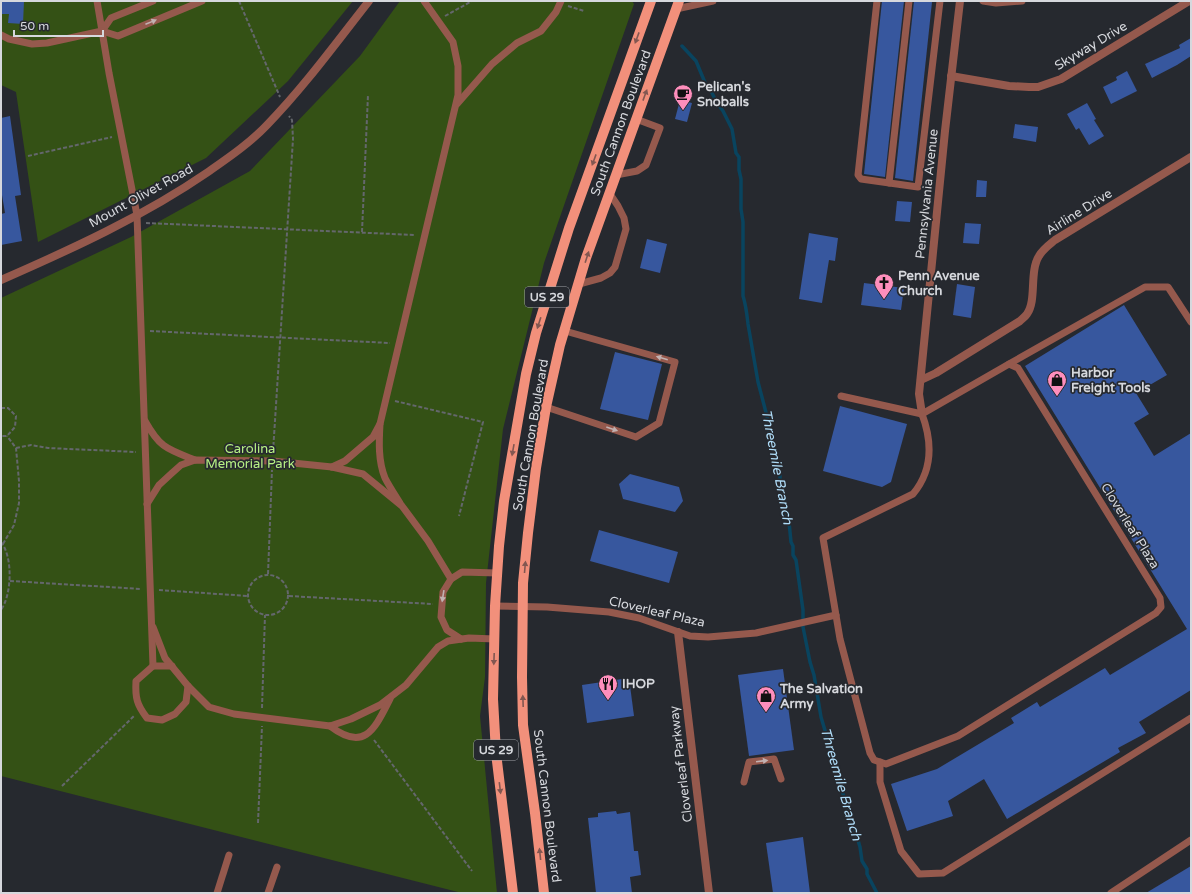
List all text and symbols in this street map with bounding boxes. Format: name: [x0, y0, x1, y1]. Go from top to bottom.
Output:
scale bar: [14, 12, 103, 38]
street label: Skyway Drive: [1052, 18, 1130, 74]
text: 50 m: [20, 19, 49, 33]
one-way arrow: [146, 19, 157, 25]
one-way arrow: [634, 32, 640, 44]
street label: South Cannon Boulevard: [587, 48, 655, 198]
place label: Pelican's Snoballs: [697, 79, 751, 110]
cafe icon: Pelican's Snoballs: [672, 83, 694, 111]
one-way arrow: [642, 89, 648, 101]
street label: Pennsylvania Avenue: [912, 128, 942, 260]
one-way arrow: [590, 155, 596, 167]
street label: Mount Olivet Road: [86, 161, 196, 231]
street label: Airline Drive: [1043, 185, 1115, 239]
one-way arrow: [584, 251, 590, 263]
place label: Penn Avenue Church: [898, 268, 980, 299]
church icon: Penn Avenue Church: [873, 272, 895, 300]
road number: US 29: [525, 287, 569, 307]
one-way arrow: [536, 318, 542, 330]
one-way arrow: [656, 355, 668, 361]
street label: South Cannon Boulevard: [510, 358, 552, 512]
place label: Harbor Freight Tools: [1071, 365, 1151, 396]
shop icon: Harbor Freight Tools: [1046, 369, 1068, 397]
water label: Threemile Branch: [758, 408, 797, 526]
one-way arrow: [606, 426, 618, 432]
park label: Carolina Memorial Park: [205, 441, 295, 472]
one-way arrow: [509, 444, 515, 456]
street label: Cloverleaf Plaza: [1097, 480, 1163, 572]
one-way arrow: [521, 561, 528, 573]
one-way arrow: [440, 590, 446, 602]
street label: Cloverleaf Plaza: [607, 593, 707, 631]
one-way arrow: [491, 653, 497, 666]
restaurant icon: IHOP: [597, 673, 619, 701]
place label: IHOP: [622, 676, 655, 692]
place label: The Salvation Army: [779, 681, 863, 712]
shop icon: The Salvation Army: [755, 685, 777, 713]
one-way arrow: [520, 694, 526, 707]
street label: Cloverleaf Parkway: [666, 705, 696, 823]
water label: Threemile Branch: [817, 726, 865, 843]
street label: South Cannon Boulevard: [530, 729, 564, 883]
road number: US 29: [474, 740, 518, 760]
one-way arrow: [756, 758, 768, 764]
one-way arrow: [497, 782, 503, 794]
one-way arrow: [537, 848, 543, 860]

